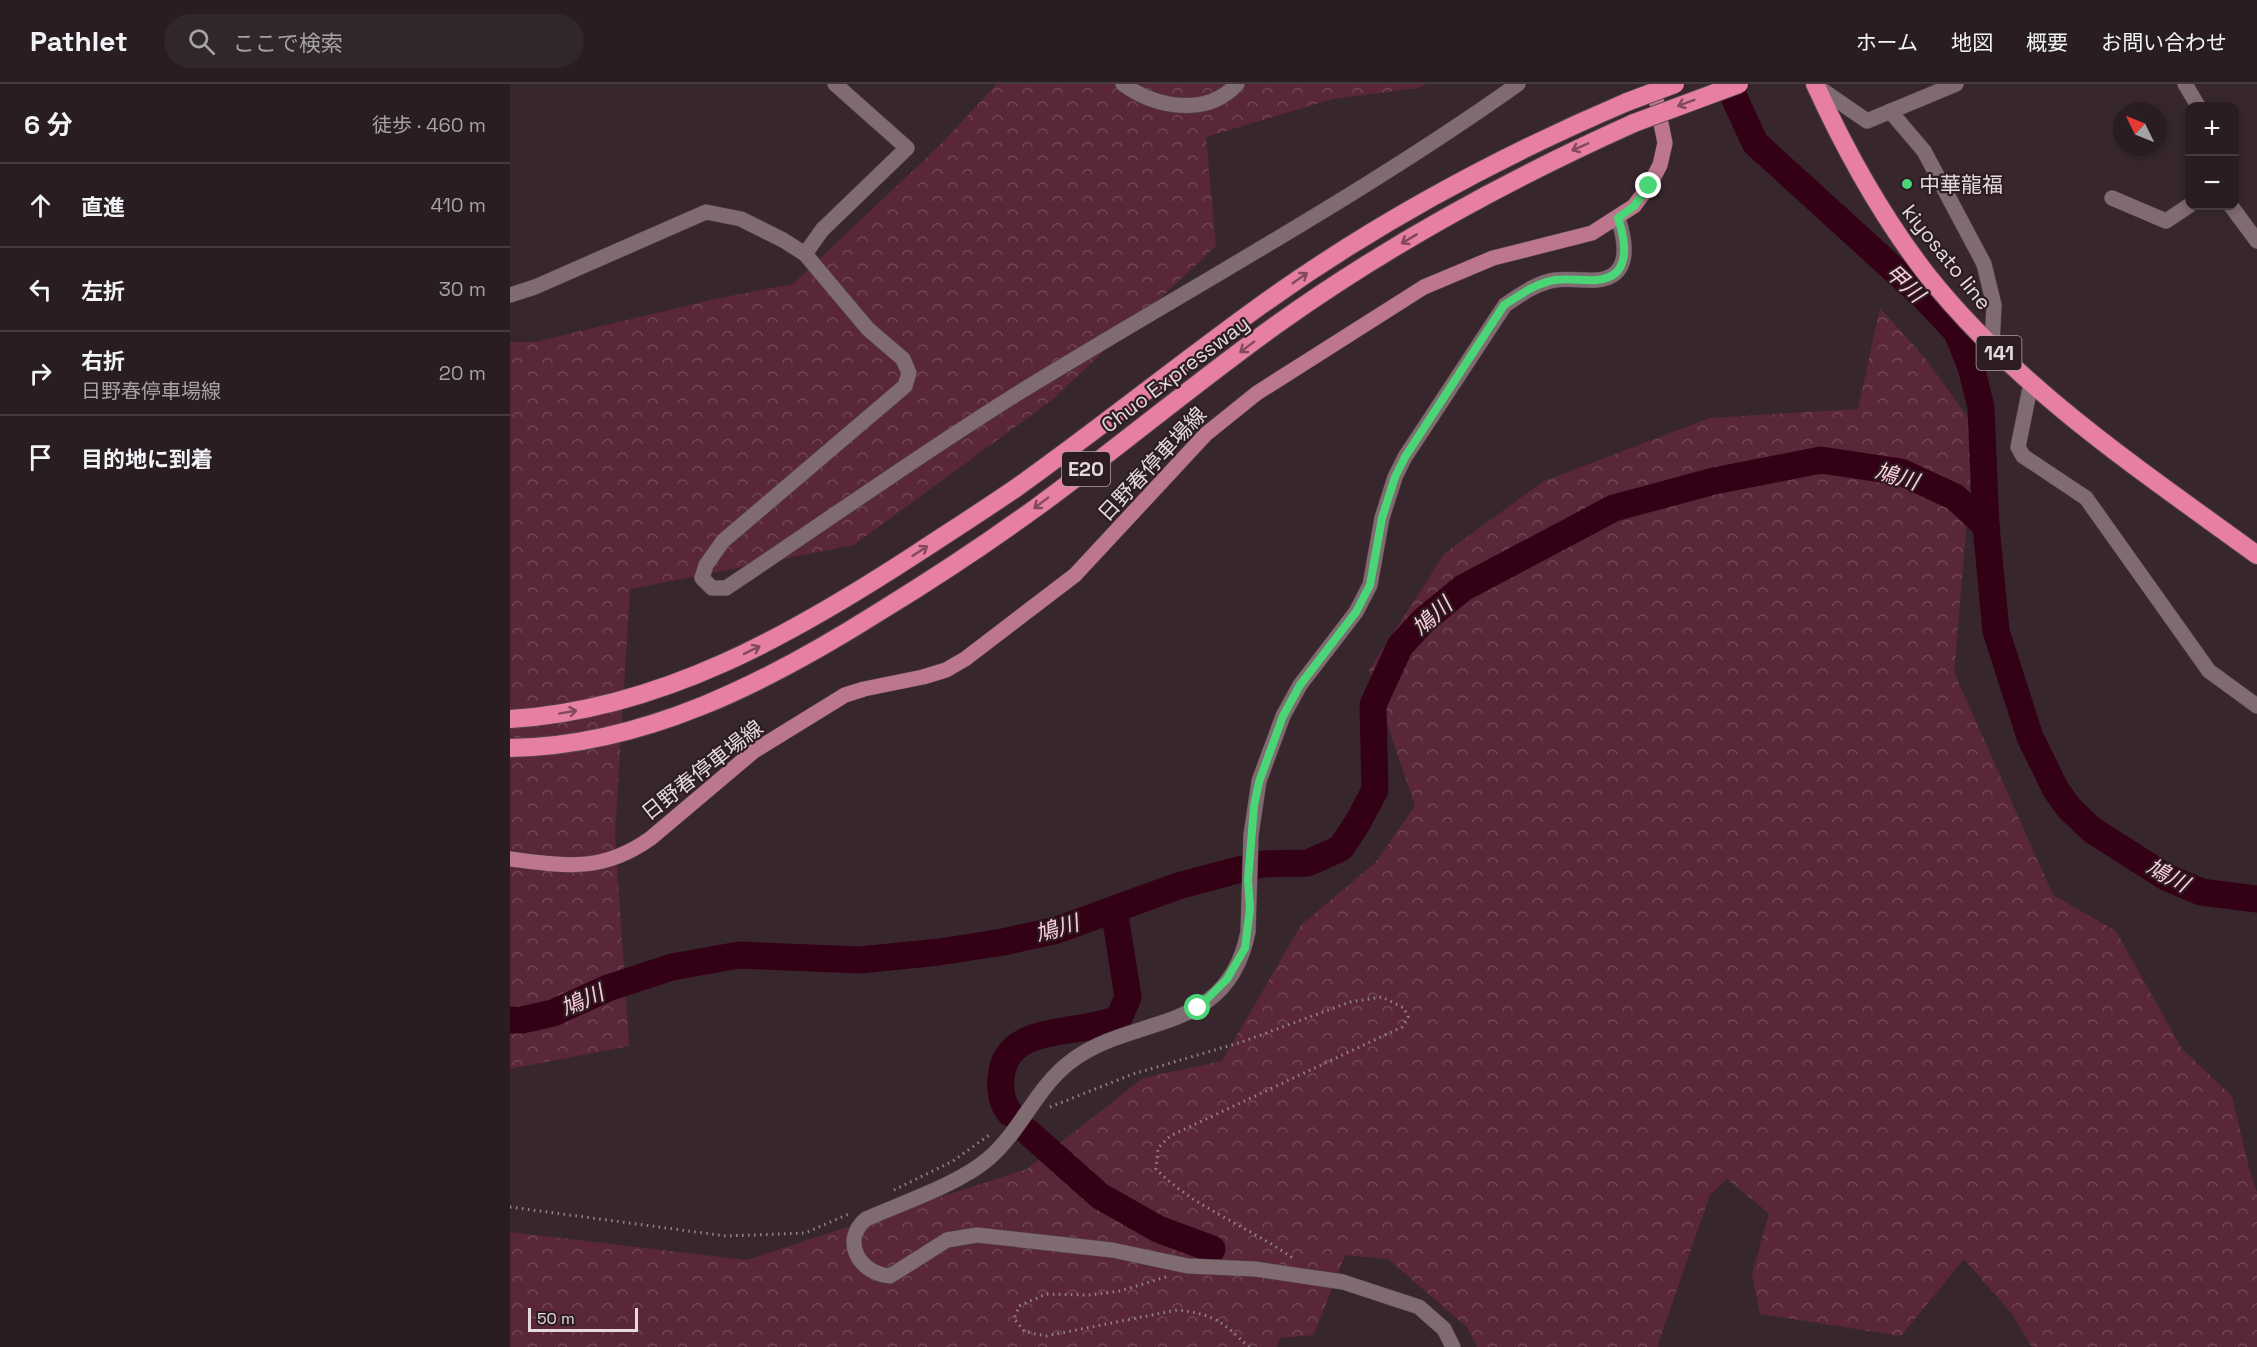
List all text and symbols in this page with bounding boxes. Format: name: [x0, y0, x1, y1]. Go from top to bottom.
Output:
search box: [164, 14, 584, 68]
text: Pathlet: [30, 23, 128, 59]
icon: search: [185, 25, 218, 58]
text: ここで検索: [233, 29, 343, 57]
text: ホーム: [1856, 29, 1918, 56]
text: 地図: [1951, 29, 1993, 56]
text: 概要: [2026, 29, 2068, 56]
text: お問い合わせ: [2101, 29, 2227, 56]
one-way arrow: [1677, 98, 1696, 109]
north arrow: [2113, 102, 2167, 156]
map controls: [2185, 102, 2239, 210]
button: +: [2185, 102, 2239, 156]
text: 6 分: [24, 108, 73, 142]
text: 徒歩 · 460 m: [372, 112, 486, 138]
one-way arrow: [1572, 142, 1590, 153]
button: −: [2185, 156, 2239, 210]
place label: 中華龍福: [1919, 171, 2003, 198]
route end: [1635, 172, 1661, 198]
marker: 中華龍福: [1900, 177, 1914, 191]
icon: ahead: [24, 189, 57, 222]
text: 410 m: [430, 192, 486, 218]
text: 直進: [81, 193, 125, 221]
street label: kiyosato line: [1896, 199, 1998, 315]
one-way arrow: [1401, 234, 1418, 246]
water label: 甲川: [1879, 258, 1932, 310]
one-way arrow: [1291, 272, 1308, 284]
icon: left: [24, 273, 57, 306]
text: 30 m: [439, 276, 486, 302]
text: 左折: [81, 277, 125, 305]
street label: Chuo Expressway: [1096, 310, 1254, 438]
road number: 141: [1976, 336, 2022, 370]
one-way arrow: [1239, 341, 1255, 354]
text: 右折: [81, 347, 125, 375]
icon: right: [24, 357, 57, 390]
text: 20 m: [439, 360, 486, 386]
text: 日野春停車場線: [81, 378, 221, 404]
street label: 日野春停車場線: [1092, 401, 1212, 527]
icon: arrive: [24, 441, 57, 474]
text: 目的地に到着: [81, 445, 213, 473]
road number: E20: [1062, 452, 1110, 486]
water label: 鳩川: [1872, 456, 1924, 496]
one-way arrow: [1034, 497, 1050, 510]
one-way arrow: [911, 545, 928, 557]
water label: 鳩川: [1406, 590, 1459, 641]
one-way arrow: [743, 644, 761, 656]
one-way arrow: [558, 706, 577, 717]
street label: 日野春停車場線: [636, 714, 768, 826]
water label: 鳩川: [2142, 852, 2196, 899]
water label: 鳩川: [1032, 908, 1084, 948]
water label: 鳩川: [556, 977, 610, 1022]
route start: [1184, 994, 1210, 1020]
scale bar: [528, 1305, 638, 1332]
text: 50 m: [537, 1308, 575, 1329]

